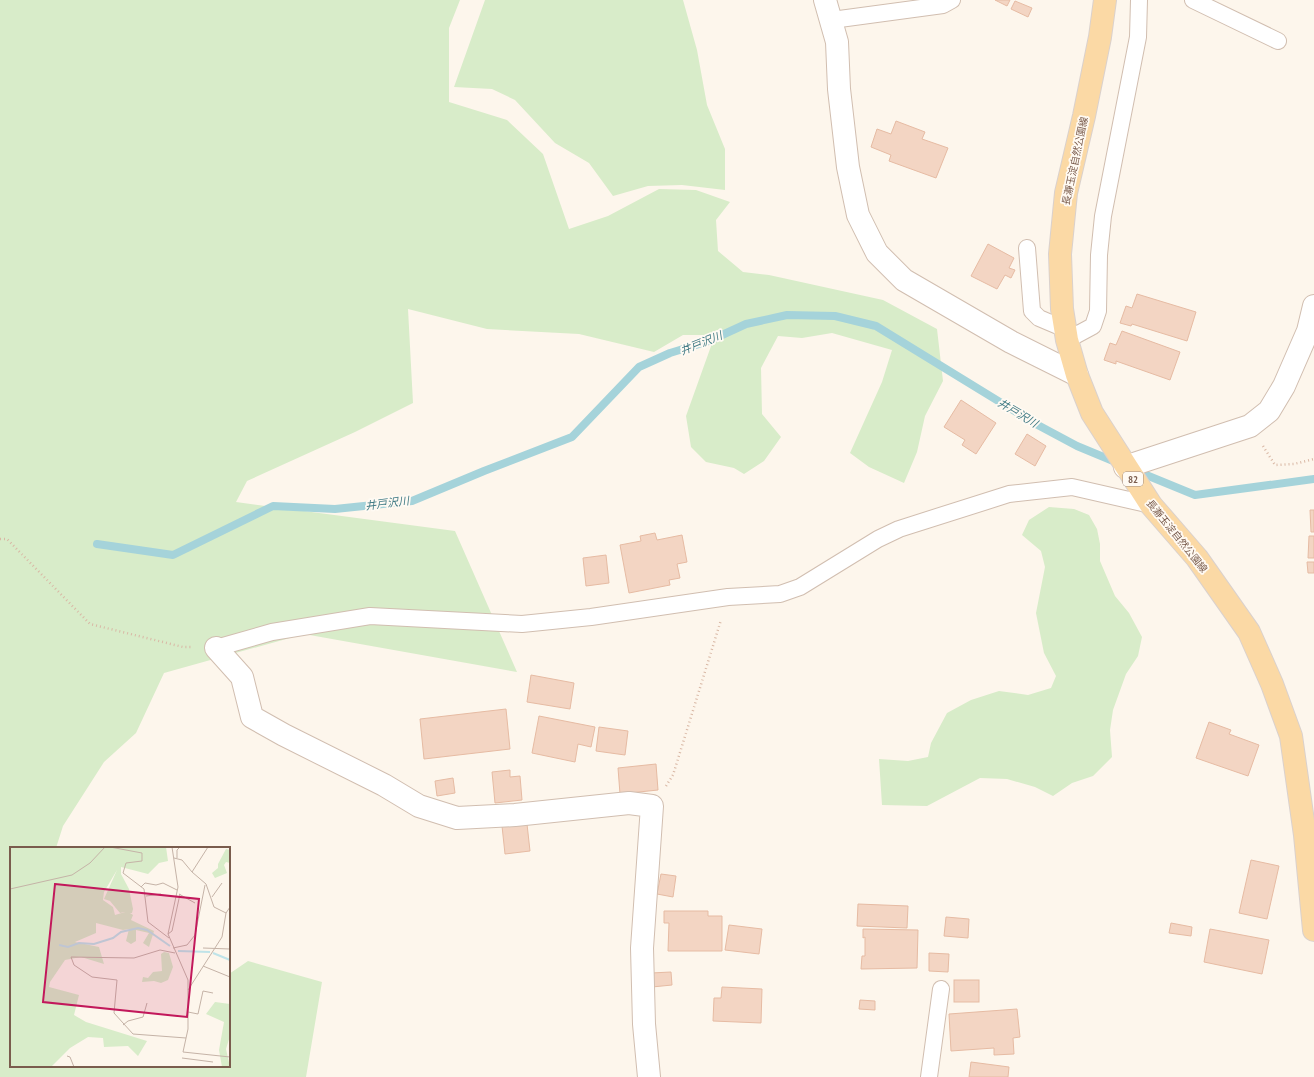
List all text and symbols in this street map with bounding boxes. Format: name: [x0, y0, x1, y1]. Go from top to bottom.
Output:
street label: 長瀞玉淀自然公園線: [1059, 116, 1091, 206]
water label: 井戸沢川: [678, 328, 725, 358]
water label: 井戸沢川: [996, 396, 1041, 431]
road number: 82: [1123, 472, 1143, 486]
water label: 井戸沢川: [364, 493, 411, 513]
street label: 長瀞玉淀自然公園線: [1144, 497, 1210, 575]
inset map: [10, 847, 230, 1067]

